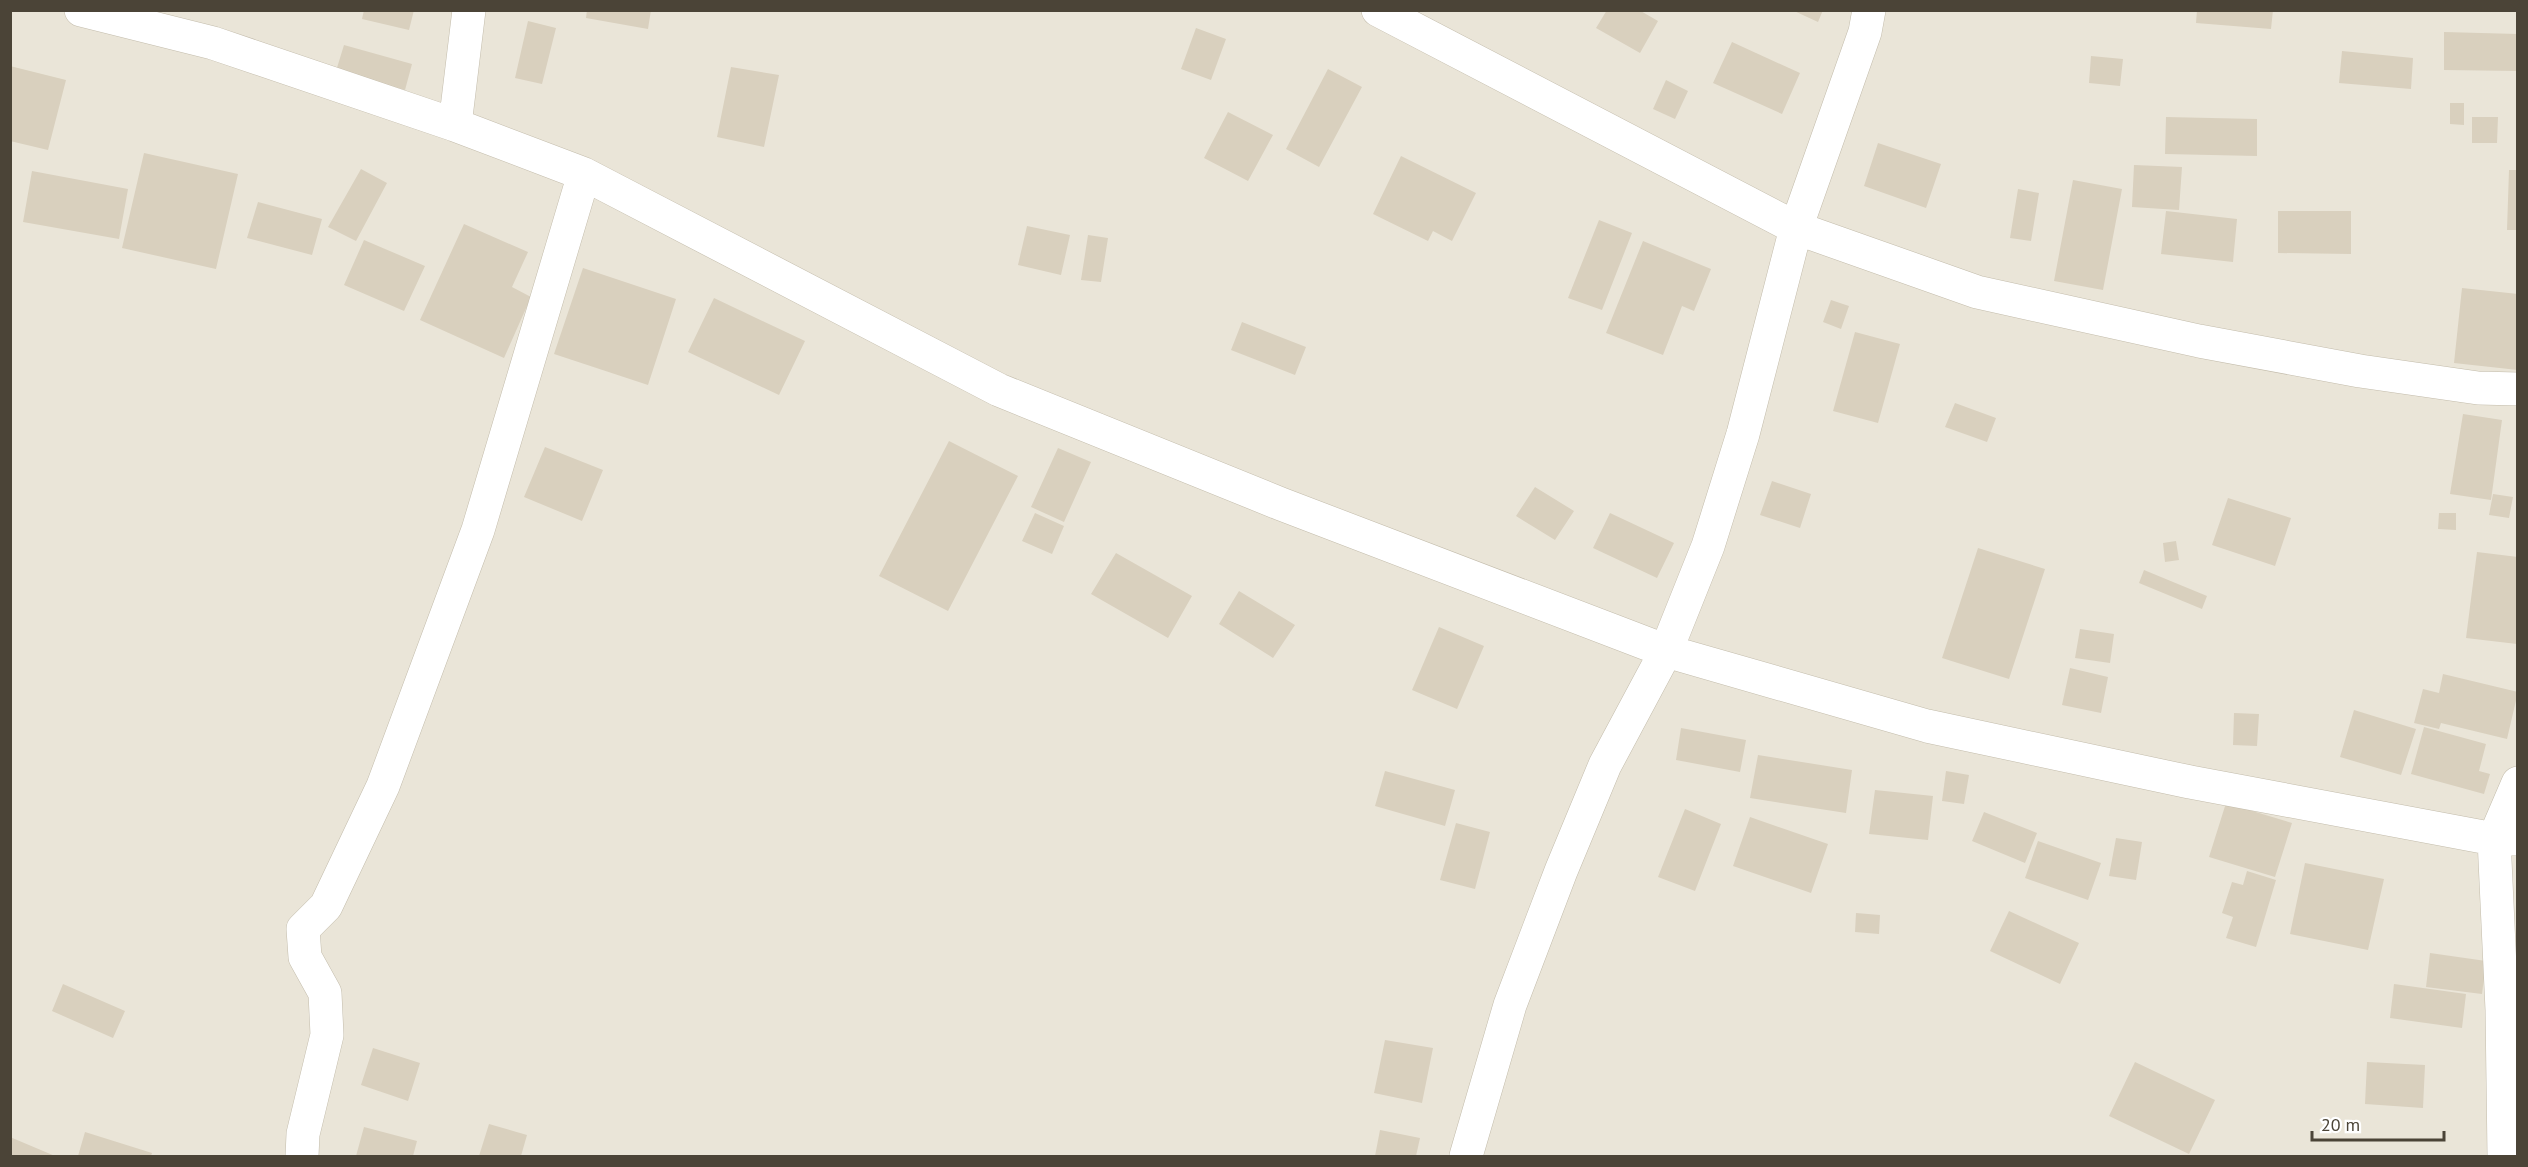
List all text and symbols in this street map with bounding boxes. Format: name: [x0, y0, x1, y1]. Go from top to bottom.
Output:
scale bar: [2312, 1104, 2444, 1142]
text: 20 m: [2321, 1113, 2360, 1136]

